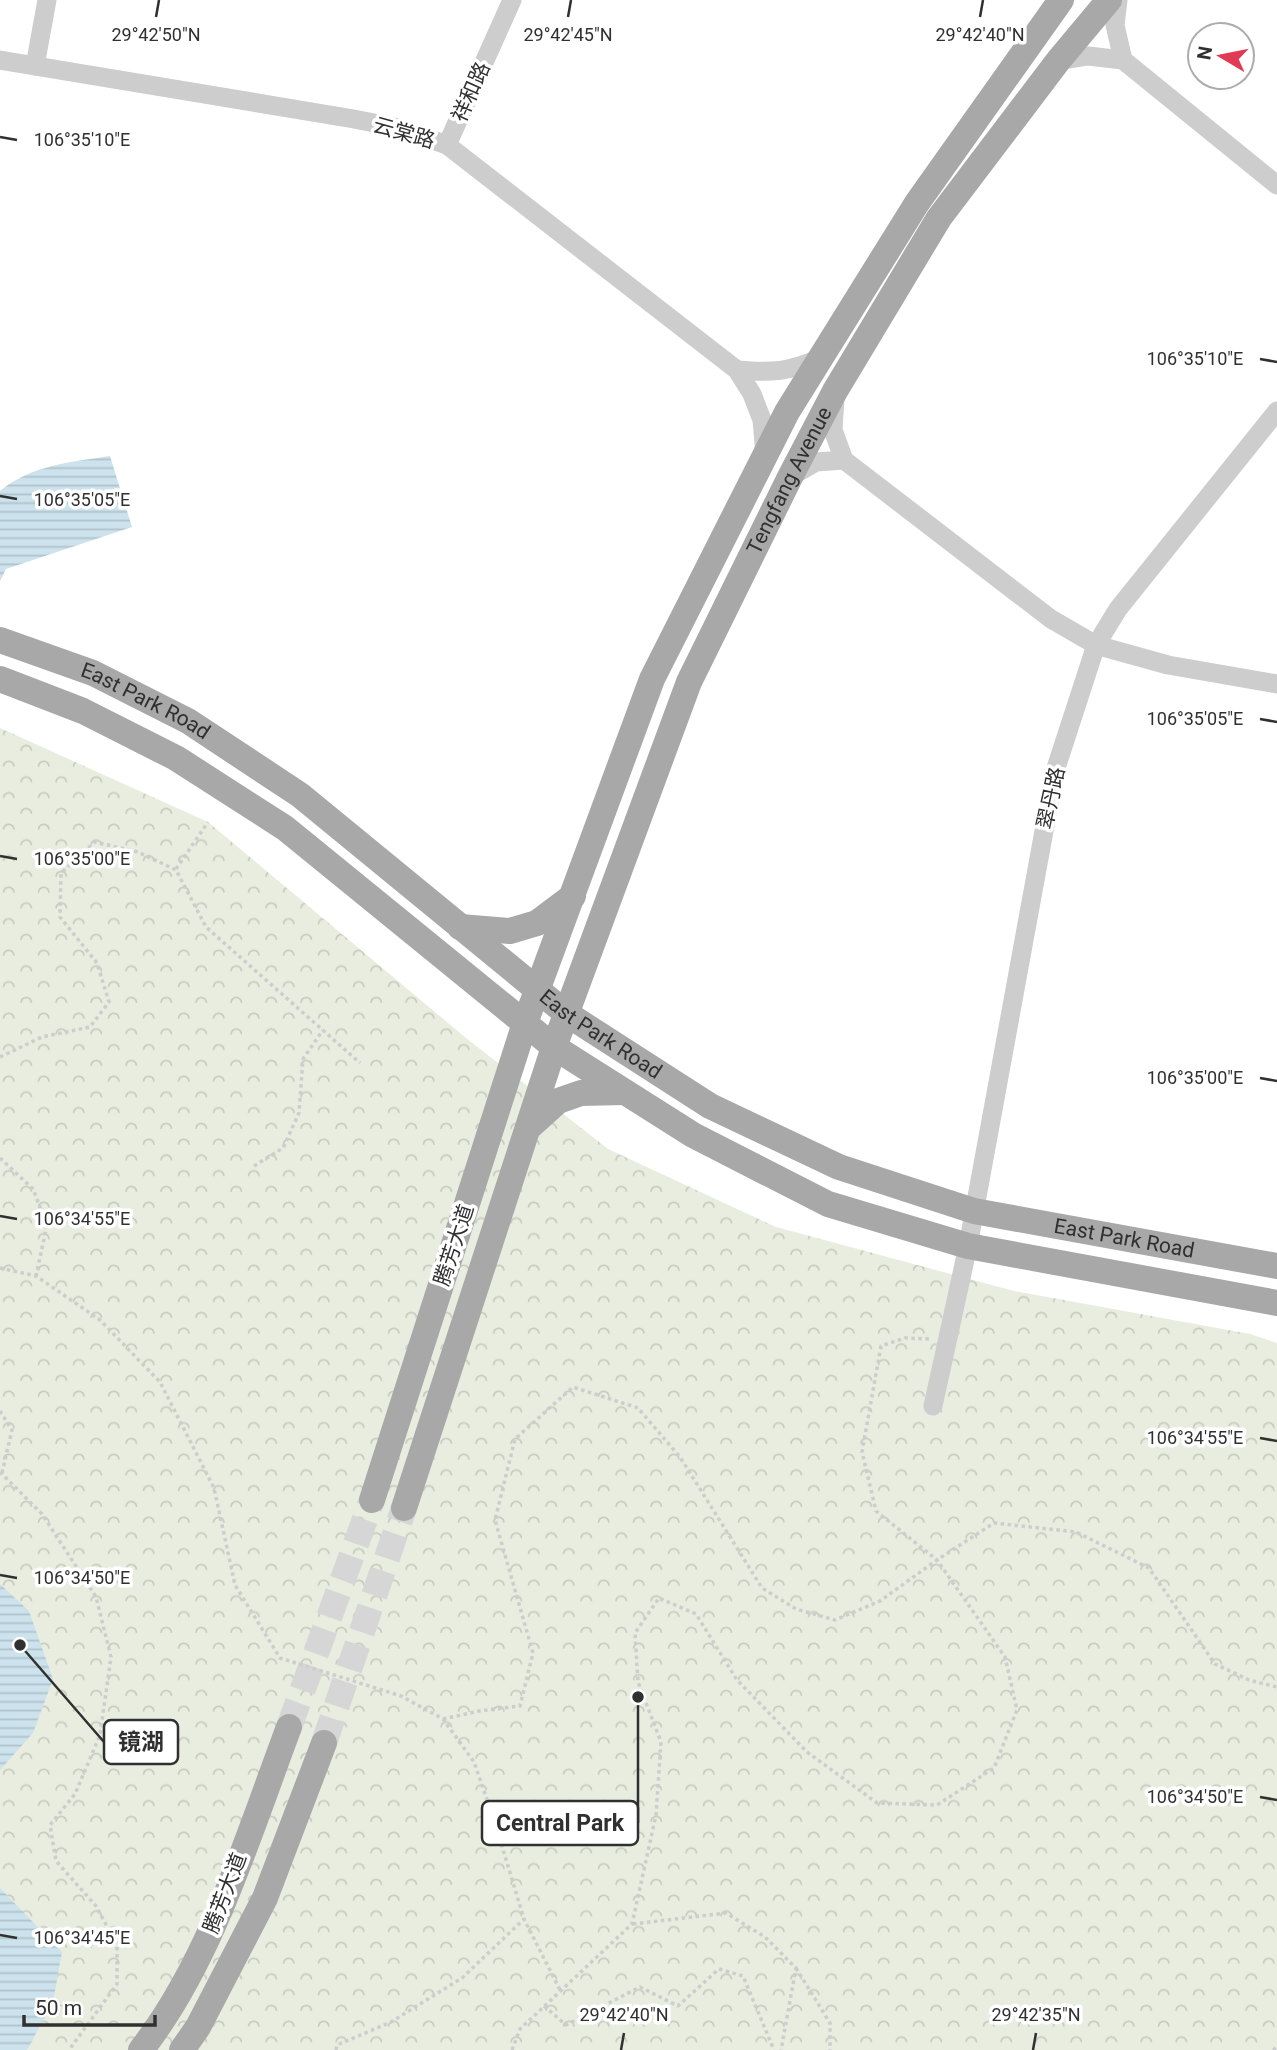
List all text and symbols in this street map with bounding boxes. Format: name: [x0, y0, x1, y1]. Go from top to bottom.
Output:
north arrow: [1186, 21, 1256, 91]
text: 29°42'50"N: [111, 24, 201, 45]
text: 29°42'45"N: [523, 24, 613, 45]
text: 29°42'40"N: [935, 24, 1025, 45]
text: N: [1192, 45, 1217, 62]
street label: 祥和路: [447, 58, 495, 126]
street label: 云棠路: [370, 113, 438, 153]
text: 106°35'10"E: [34, 129, 130, 150]
text: 106°35'10"E: [1147, 348, 1243, 369]
street label: Tengfang Avenue: [742, 403, 837, 558]
text: 106°35'05"E: [34, 489, 130, 510]
street label: East Park Road: [78, 658, 215, 744]
text: 106°35'05"E: [1147, 708, 1243, 729]
street label: 翠丹路: [1033, 765, 1069, 831]
text: 106°35'00"E: [34, 848, 130, 869]
street label: East Park Road: [535, 985, 666, 1084]
text: 106°35'00"E: [1147, 1067, 1243, 1088]
street label: 腾芳大道: [430, 1201, 478, 1289]
text: 106°34'55"E: [34, 1208, 130, 1229]
street label: East Park Road: [1052, 1214, 1196, 1263]
text: 106°34'55"E: [1147, 1427, 1243, 1448]
text: 106°34'50"E: [34, 1567, 130, 1588]
callout: 镜湖: [104, 1720, 178, 1764]
text: 镜湖: [118, 1729, 164, 1756]
text: 106°34'50"E: [1147, 1786, 1243, 1807]
callout: Central Park: [482, 1801, 638, 1845]
text: Central Park: [496, 1810, 625, 1837]
street label: 腾芳大道: [199, 1849, 251, 1937]
text: 106°34'45"E: [34, 1927, 130, 1948]
scale bar: [24, 1983, 156, 2027]
text: 50 m: [35, 1996, 82, 2020]
text: 29°42'40"N: [579, 2004, 669, 2025]
text: 29°42'35"N: [991, 2004, 1081, 2025]

